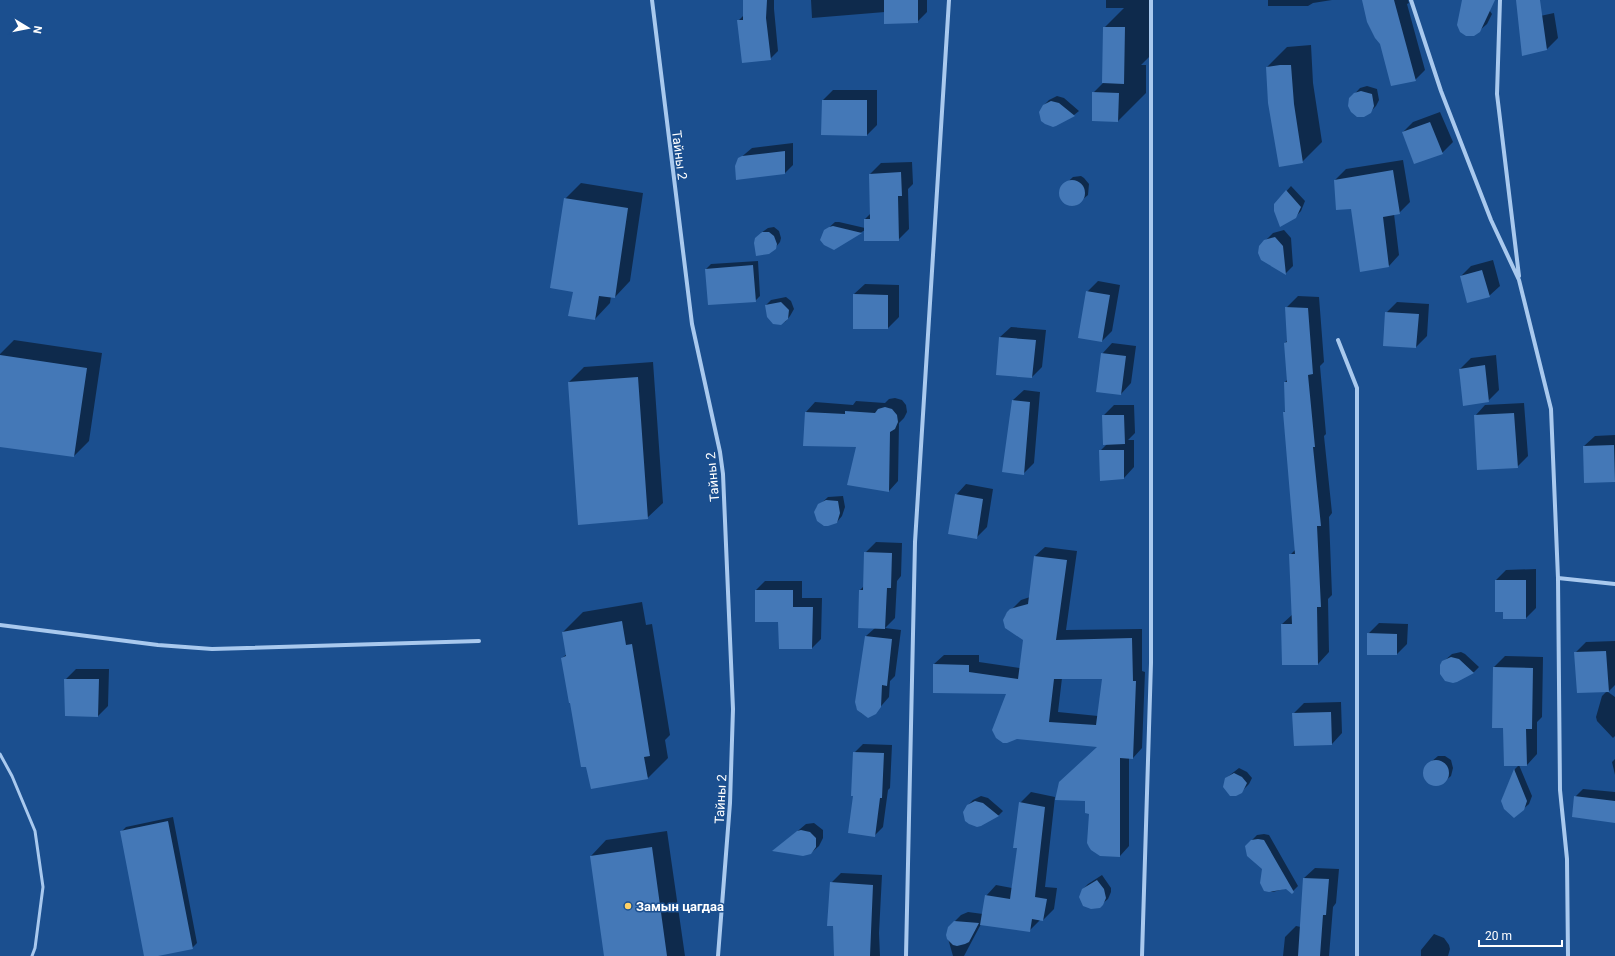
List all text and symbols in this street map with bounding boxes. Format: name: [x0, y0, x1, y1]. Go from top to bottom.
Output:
north arrow: [8, 8, 48, 48]
text: N: [30, 25, 44, 35]
street label: Тайны 2: [669, 129, 690, 181]
street label: Тайны 2: [703, 452, 722, 502]
street label: Тайны 2: [712, 774, 729, 824]
place label: Замын цагдаа: [636, 899, 724, 914]
marker: Замын цагдаа: [623, 901, 633, 911]
scale bar: [1479, 922, 1562, 948]
text: 20 m: [1485, 929, 1512, 943]

